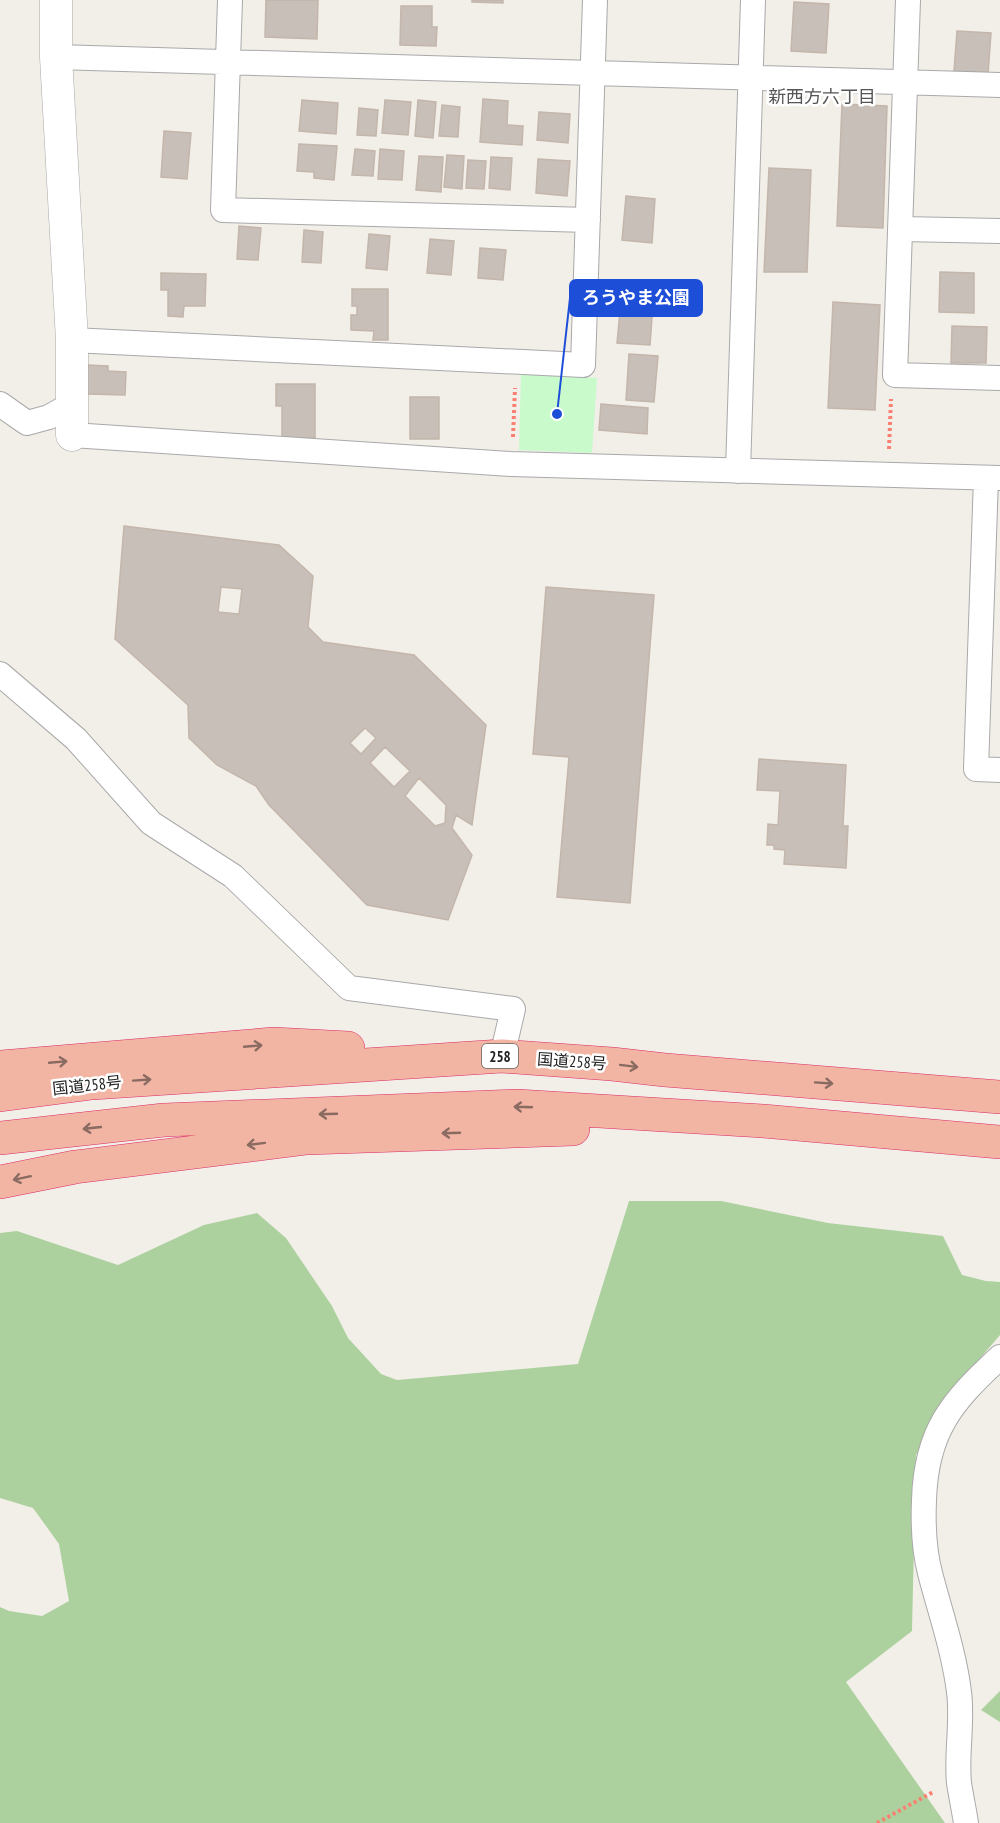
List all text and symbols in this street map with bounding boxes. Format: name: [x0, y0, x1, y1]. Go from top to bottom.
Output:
district label: 新西方六丁目: [768, 85, 876, 108]
callout: ろうやま公園: [570, 280, 702, 316]
text: ろうやま公園: [582, 286, 690, 309]
one-way arrow: [242, 1040, 262, 1051]
road number: 258: [482, 1044, 518, 1068]
street label: 国道258号: [537, 1049, 607, 1073]
one-way arrow: [48, 1056, 68, 1067]
one-way arrow: [619, 1060, 639, 1071]
street label: 国道258号: [51, 1071, 123, 1099]
one-way arrow: [131, 1074, 151, 1085]
one-way arrow: [813, 1077, 833, 1088]
one-way arrow: [513, 1101, 533, 1112]
one-way arrow: [319, 1108, 339, 1119]
one-way arrow: [82, 1123, 102, 1134]
one-way arrow: [441, 1127, 461, 1138]
one-way arrow: [247, 1139, 266, 1150]
one-way arrow: [12, 1173, 32, 1184]

